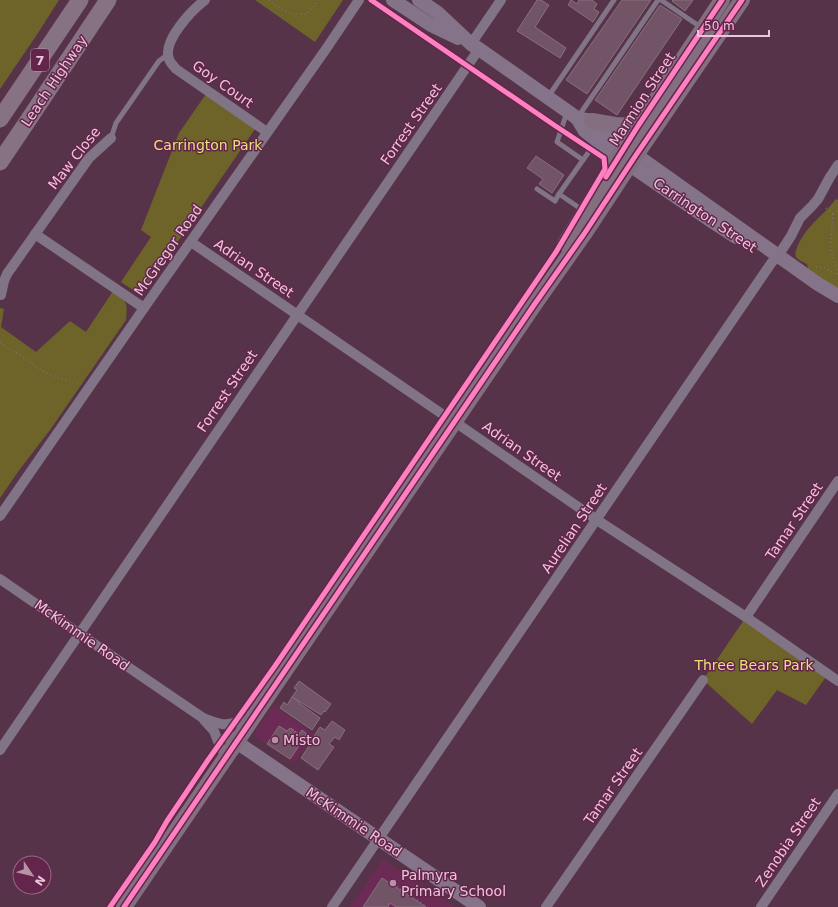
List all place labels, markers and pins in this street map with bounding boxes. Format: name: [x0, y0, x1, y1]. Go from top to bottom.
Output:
place label: Misto: [283, 732, 320, 748]
marker: Misto: [270, 735, 280, 745]
place label: Palmyra Primary School: [401, 867, 506, 899]
marker: Palmyra Primary School: [388, 878, 398, 888]

